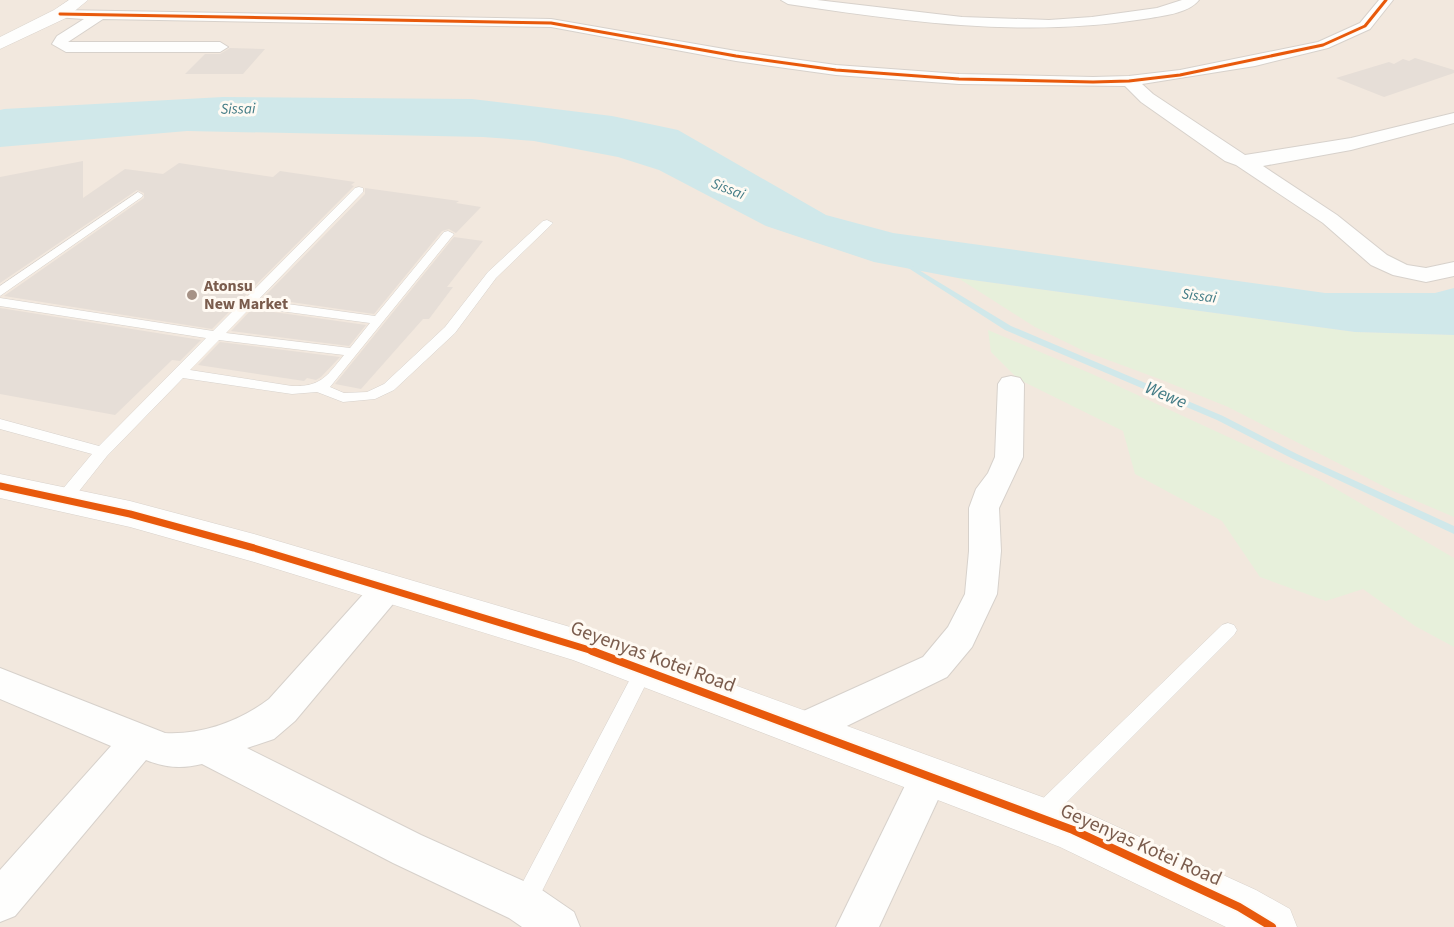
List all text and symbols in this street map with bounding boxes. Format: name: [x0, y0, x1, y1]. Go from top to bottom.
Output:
water label: Sissai: [220, 98, 256, 120]
water label: Sissai: [708, 173, 748, 205]
place label: Atonsu New Market: [203, 275, 288, 315]
water label: Sissai: [1180, 283, 1218, 309]
marker: Atonsu New Market: [185, 288, 199, 302]
water label: Wewe: [1141, 375, 1191, 415]
street label: Geyenyas Kotei Road: [566, 614, 740, 700]
street label: Geyenyas Kotei Road: [1056, 797, 1226, 893]

